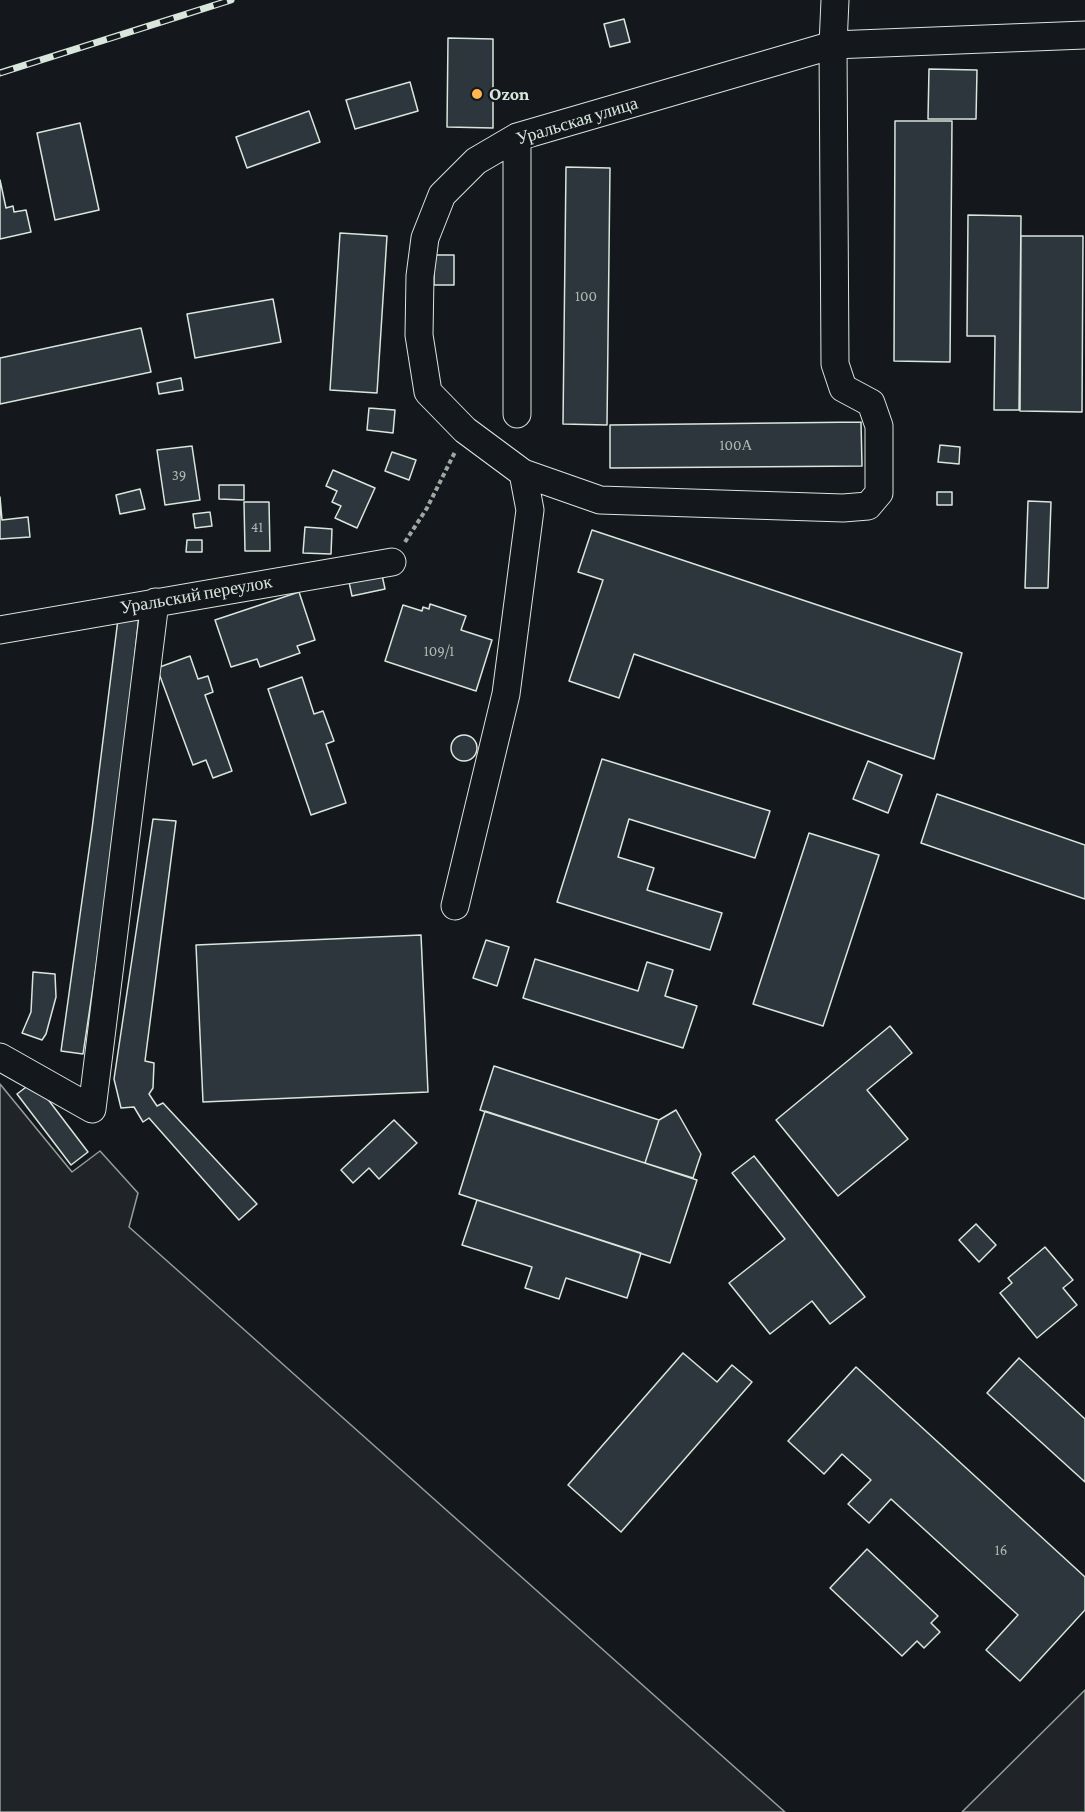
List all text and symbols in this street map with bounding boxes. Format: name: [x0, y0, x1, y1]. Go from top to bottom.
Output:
place label: Ozon: [489, 83, 529, 105]
marker: Ozon: [470, 87, 484, 101]
street label: Уральская улица: [514, 92, 640, 150]
house number: 100: [575, 287, 597, 305]
house number: 100А: [720, 436, 752, 454]
house number: 39: [172, 466, 186, 484]
house number: 41: [251, 518, 263, 536]
street label: Уральский переулок: [118, 571, 274, 619]
house number: 109/1: [424, 642, 454, 660]
house number: 16: [995, 1541, 1007, 1559]

